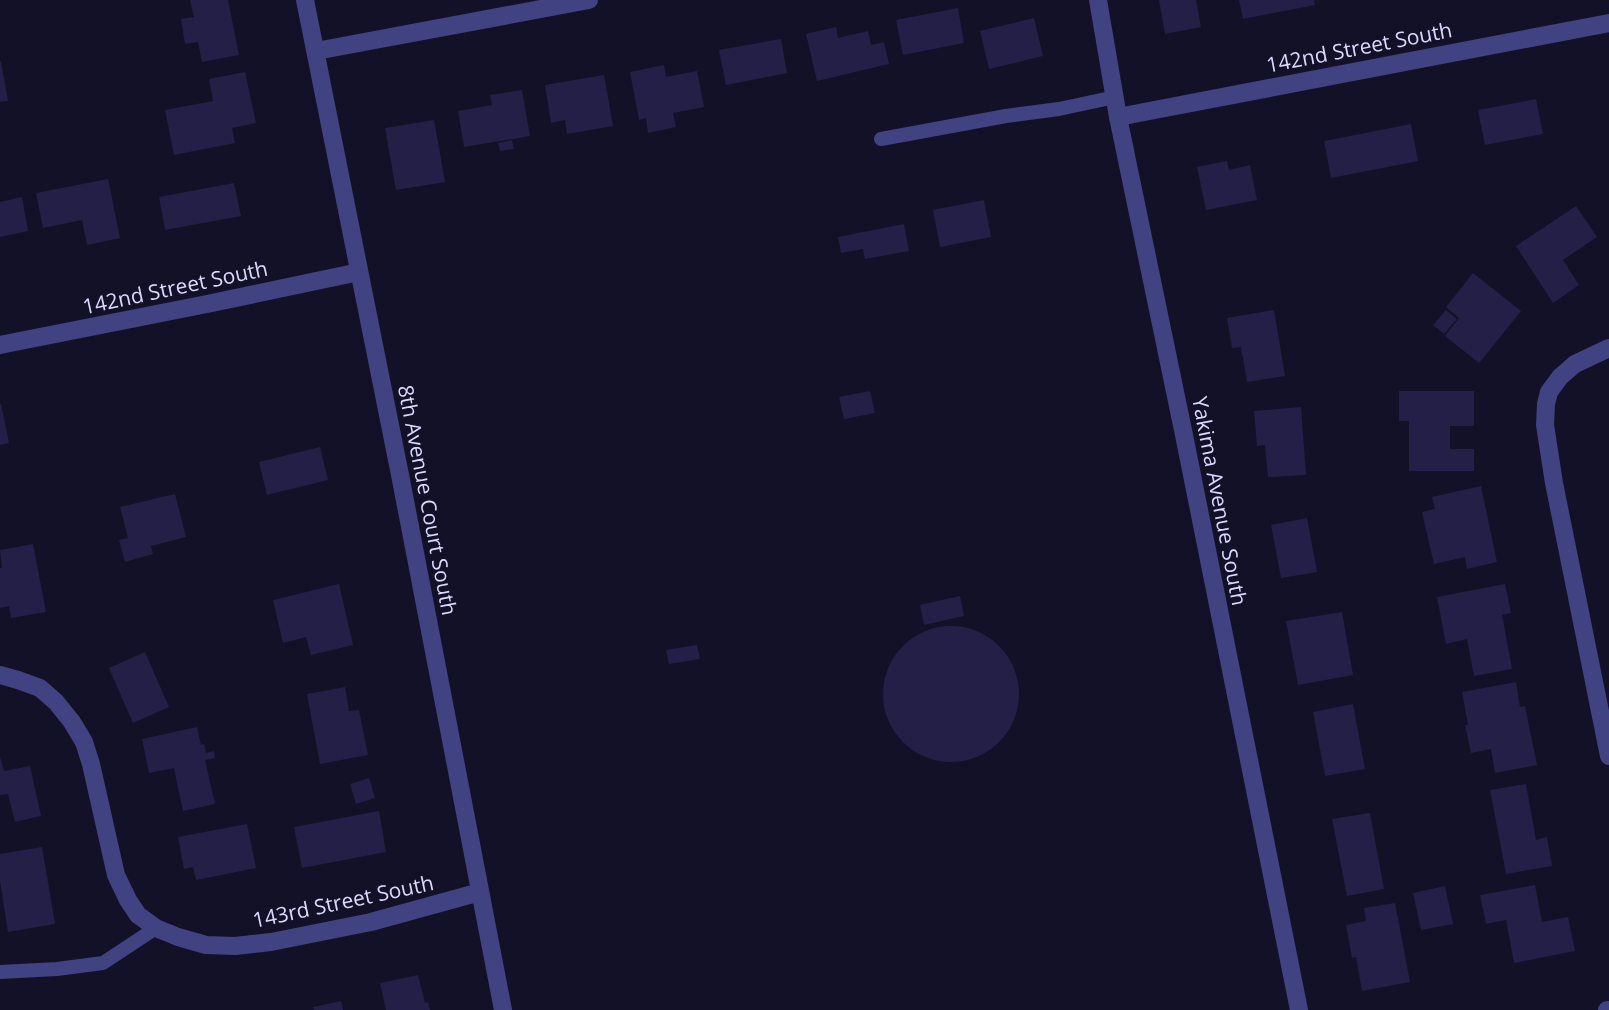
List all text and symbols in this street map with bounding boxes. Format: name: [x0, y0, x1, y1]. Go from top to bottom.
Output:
street label: 142nd Street South: [1264, 15, 1454, 79]
street label: 142nd Street South: [80, 254, 270, 320]
street label: 8th Avenue Court South: [392, 382, 464, 618]
street label: Yakima Avenue South: [1186, 394, 1254, 608]
street label: 143rd Street South: [250, 868, 436, 934]

